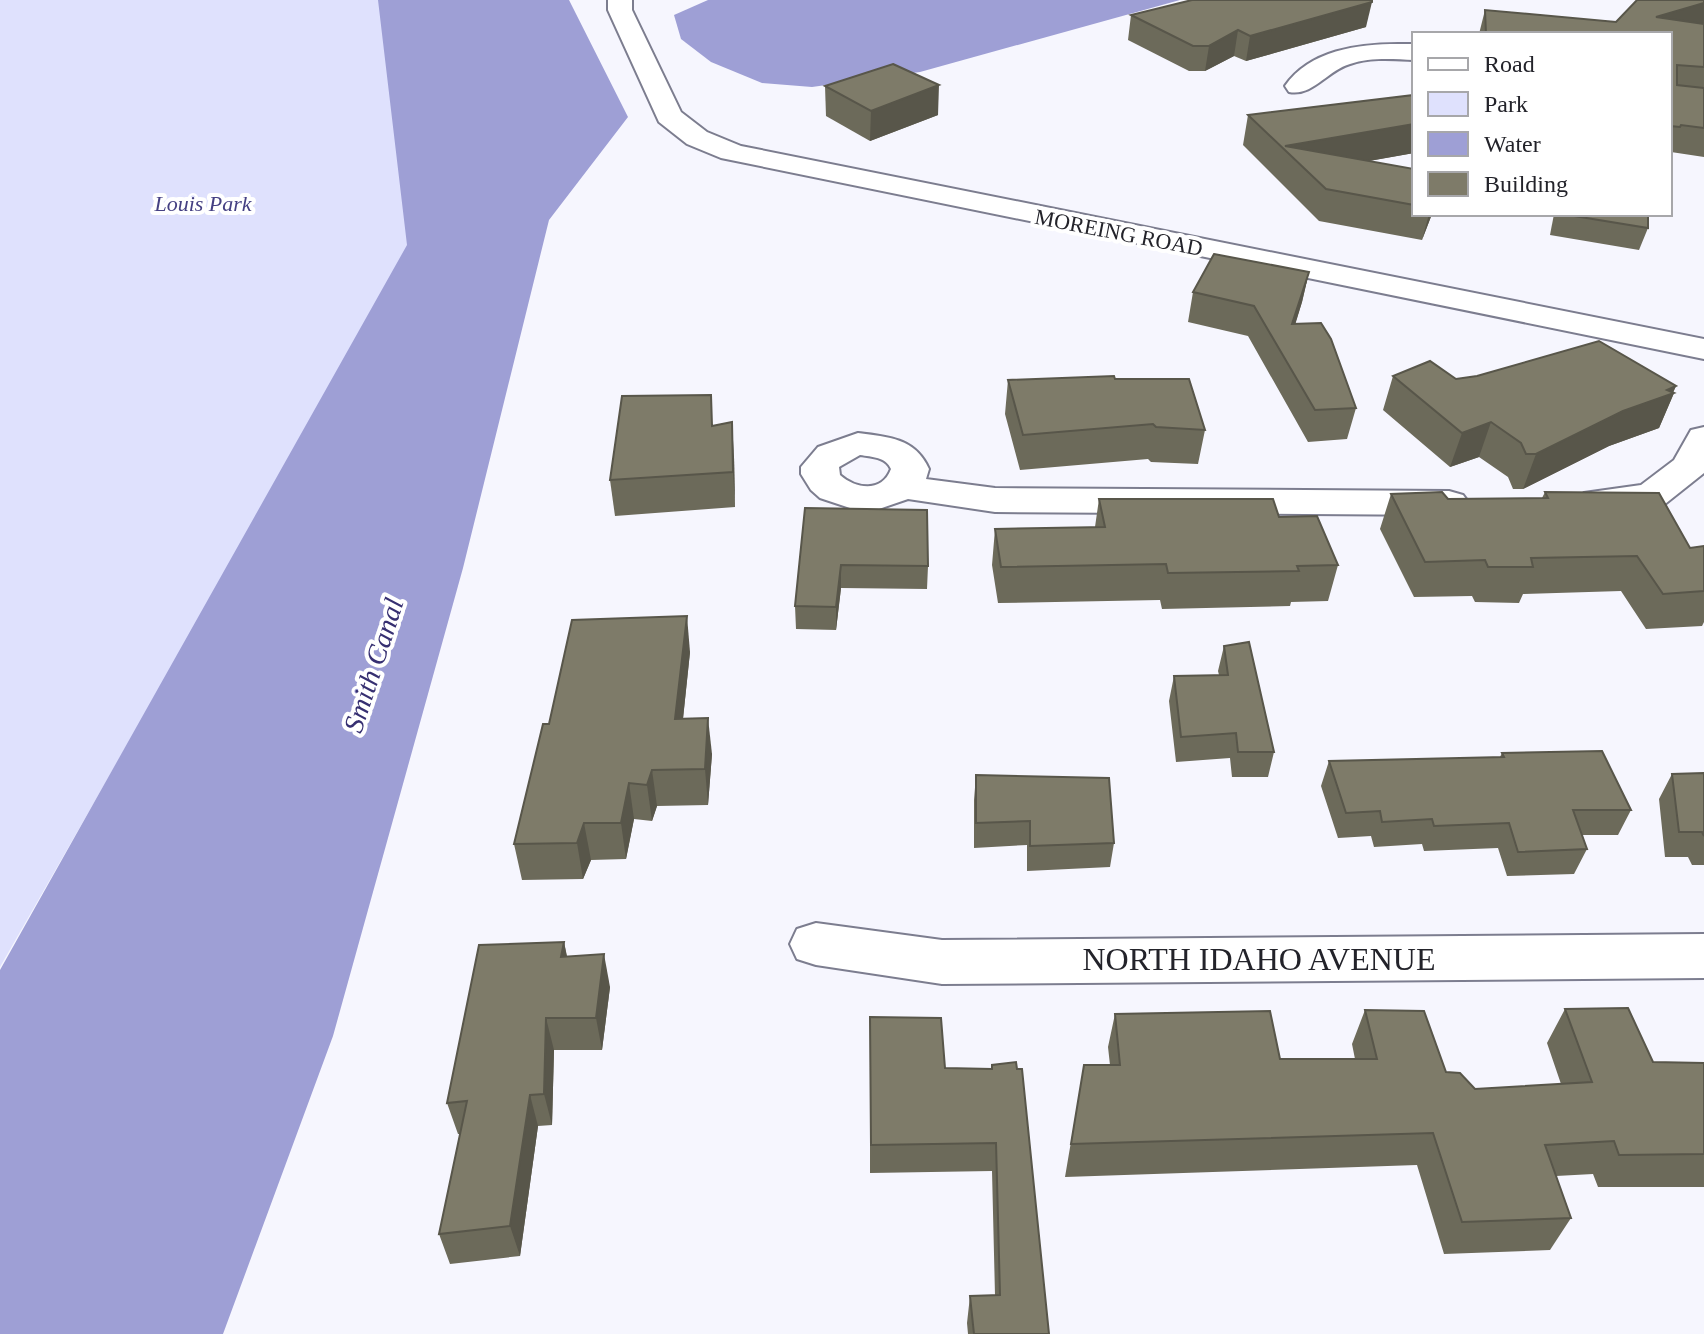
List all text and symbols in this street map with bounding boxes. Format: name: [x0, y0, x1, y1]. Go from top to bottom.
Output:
legend: [1412, 32, 1672, 216]
text: Road: [1484, 51, 1535, 77]
text: Park: [1484, 91, 1528, 117]
text: Water: [1484, 131, 1541, 157]
text: Building: [1484, 171, 1568, 197]
park label: Louis Park: [153, 191, 253, 216]
street label: MOREING ROAD: [1033, 204, 1205, 261]
water label: Smith Canal: [337, 594, 410, 736]
street label: NORTH IDAHO AVENUE: [1082, 941, 1436, 977]

